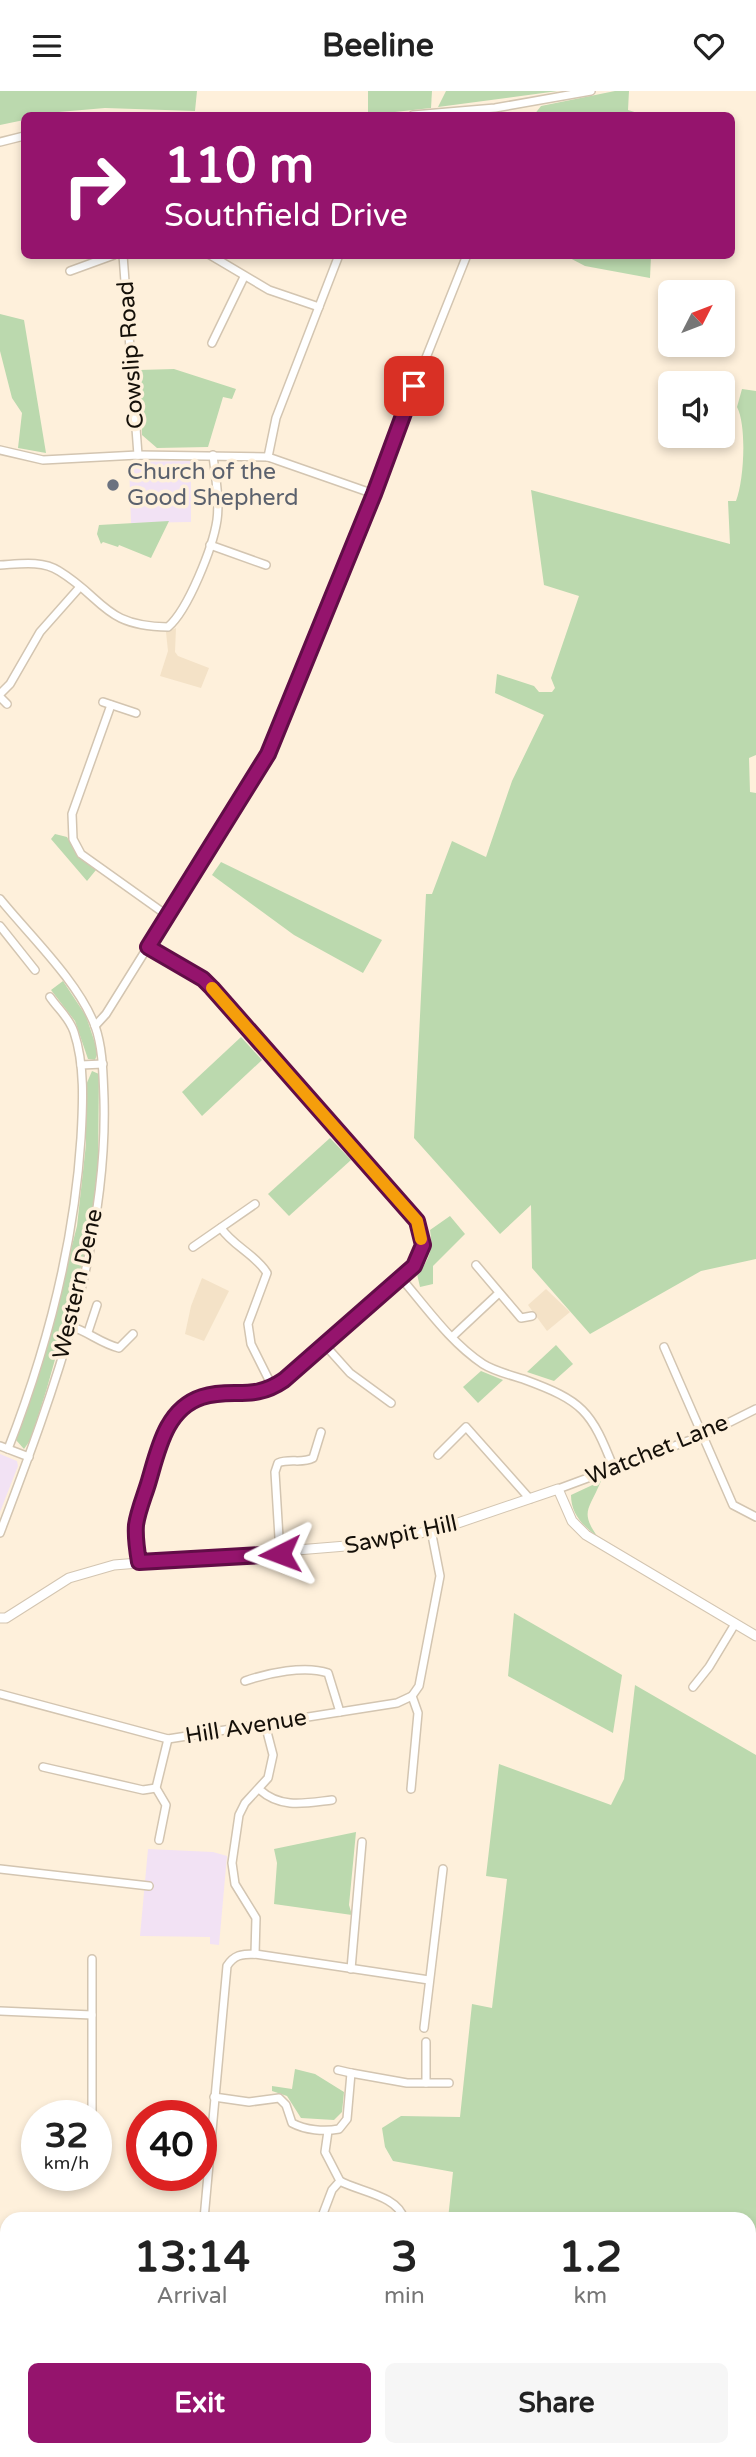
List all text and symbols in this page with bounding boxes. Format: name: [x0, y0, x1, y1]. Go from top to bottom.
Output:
icon: menu: [28, 27, 66, 65]
text: Beeline: [322, 27, 434, 65]
icon: heart: [690, 27, 728, 65]
text: 110 m: [164, 137, 314, 196]
icon: right: [49, 140, 140, 231]
text: Southfield Drive: [164, 197, 408, 235]
street label: Cowslip Road: [112, 280, 150, 430]
north arrow: [658, 280, 735, 357]
map controls: [658, 280, 735, 448]
pin: [384, 356, 444, 416]
icon: arrive: [395, 367, 433, 405]
button: sound: [658, 371, 735, 448]
place label: Church of the Good Shepherd: [127, 458, 298, 512]
marker: Church of the Good Shepherd: [105, 477, 121, 493]
street label: Western Dene: [47, 1206, 109, 1362]
street label: Watchet Lane: [582, 1409, 732, 1491]
street label: Sawpit Hill: [342, 1509, 460, 1561]
position arrow: [243, 1517, 317, 1591]
street label: Hill Avenue: [183, 1704, 309, 1750]
speed limit sign: 40: [126, 2100, 217, 2191]
text: 32: [45, 2115, 88, 2157]
text: km/h: [44, 2152, 89, 2174]
text: 13:14: [134, 2232, 250, 2283]
text: 3: [391, 2232, 418, 2283]
text: 1.2: [559, 2232, 622, 2283]
text: Arrival: [156, 2282, 228, 2310]
text: min: [384, 2282, 425, 2310]
text: km: [574, 2282, 607, 2310]
button: Exit: [28, 2363, 371, 2443]
button: Share: [385, 2363, 728, 2443]

